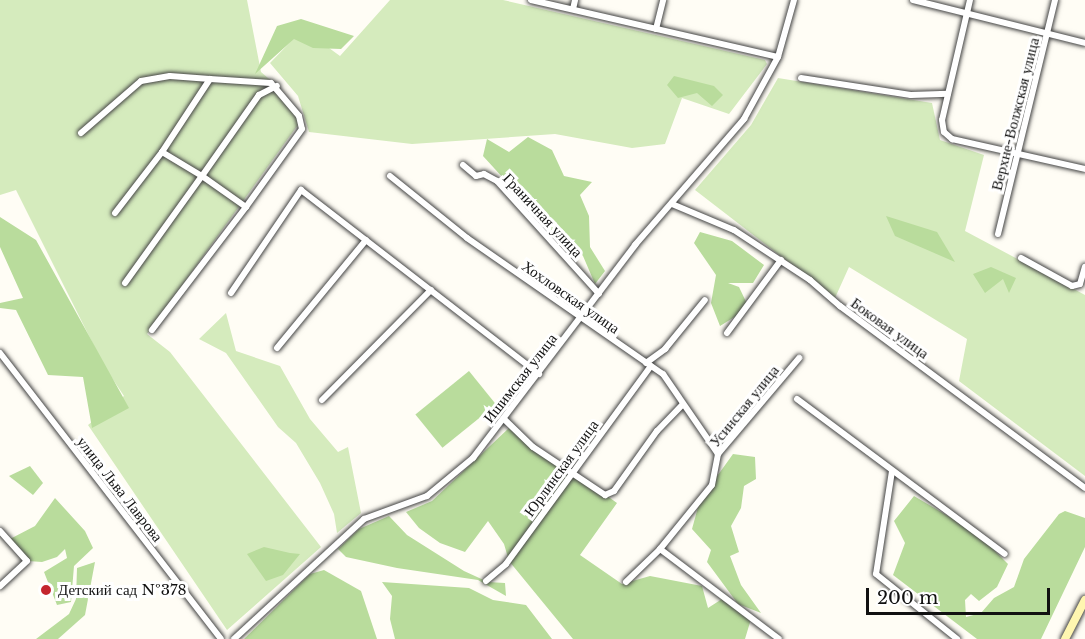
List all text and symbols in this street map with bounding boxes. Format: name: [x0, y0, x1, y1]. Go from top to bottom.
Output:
street label: Верхне-Волжская улица: [987, 36, 1043, 192]
street label: Граничная улица: [499, 169, 587, 261]
street label: Хохловская улица: [519, 257, 623, 337]
street label: Боковая улица: [848, 294, 932, 362]
street label: Ишимская улица: [480, 330, 560, 426]
street label: Усинская улица: [705, 361, 783, 451]
street label: Юрлинская улица: [520, 416, 602, 520]
street label: улица Льва Лаврова: [73, 433, 167, 545]
scale bar: [869, 576, 1054, 614]
place label: Детский сад №378: [58, 581, 187, 599]
marker: Детский сад №378: [39, 583, 53, 597]
text: 200 m: [877, 587, 938, 609]

